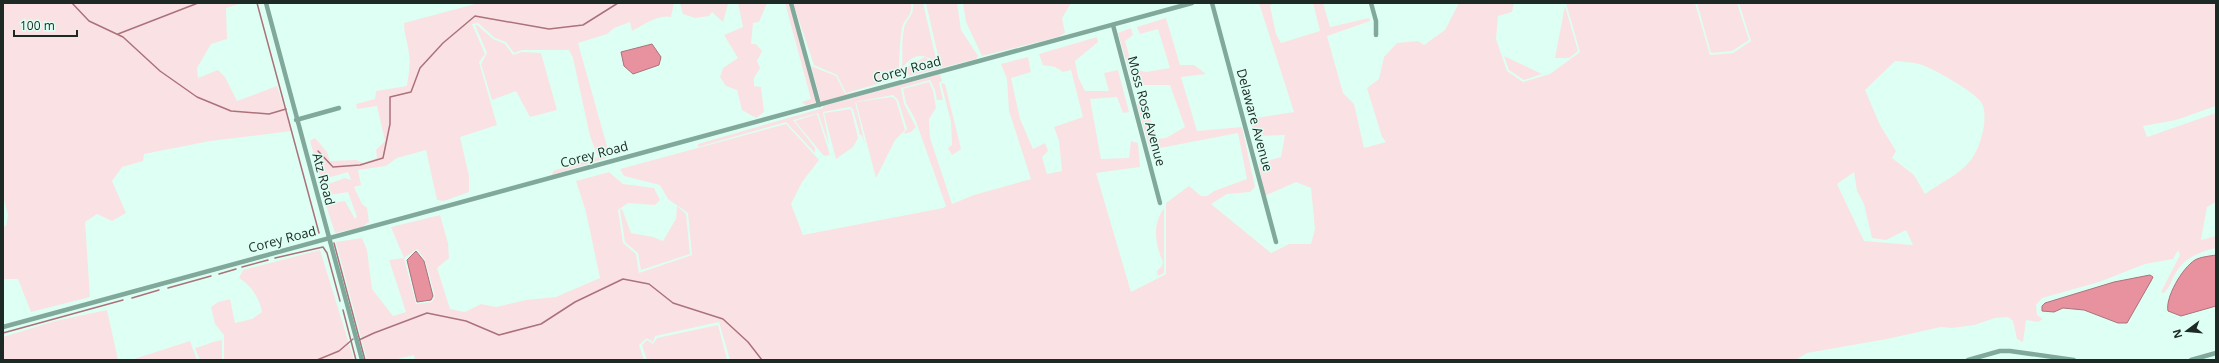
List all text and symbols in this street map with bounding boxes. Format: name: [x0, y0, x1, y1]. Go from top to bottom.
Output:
scale bar: [14, 12, 77, 38]
text: 100 m: [20, 17, 55, 34]
street label: Corey Road: [871, 51, 943, 87]
street label: Moss Rose Avenue: [1124, 54, 1170, 168]
street label: Delaware Avenue: [1233, 67, 1277, 173]
street label: Corey Road: [558, 136, 630, 172]
street label: Atz Road: [308, 151, 340, 207]
street label: Corey Road: [246, 221, 318, 257]
north arrow: [2167, 311, 2207, 351]
text: N: [2168, 328, 2185, 340]

